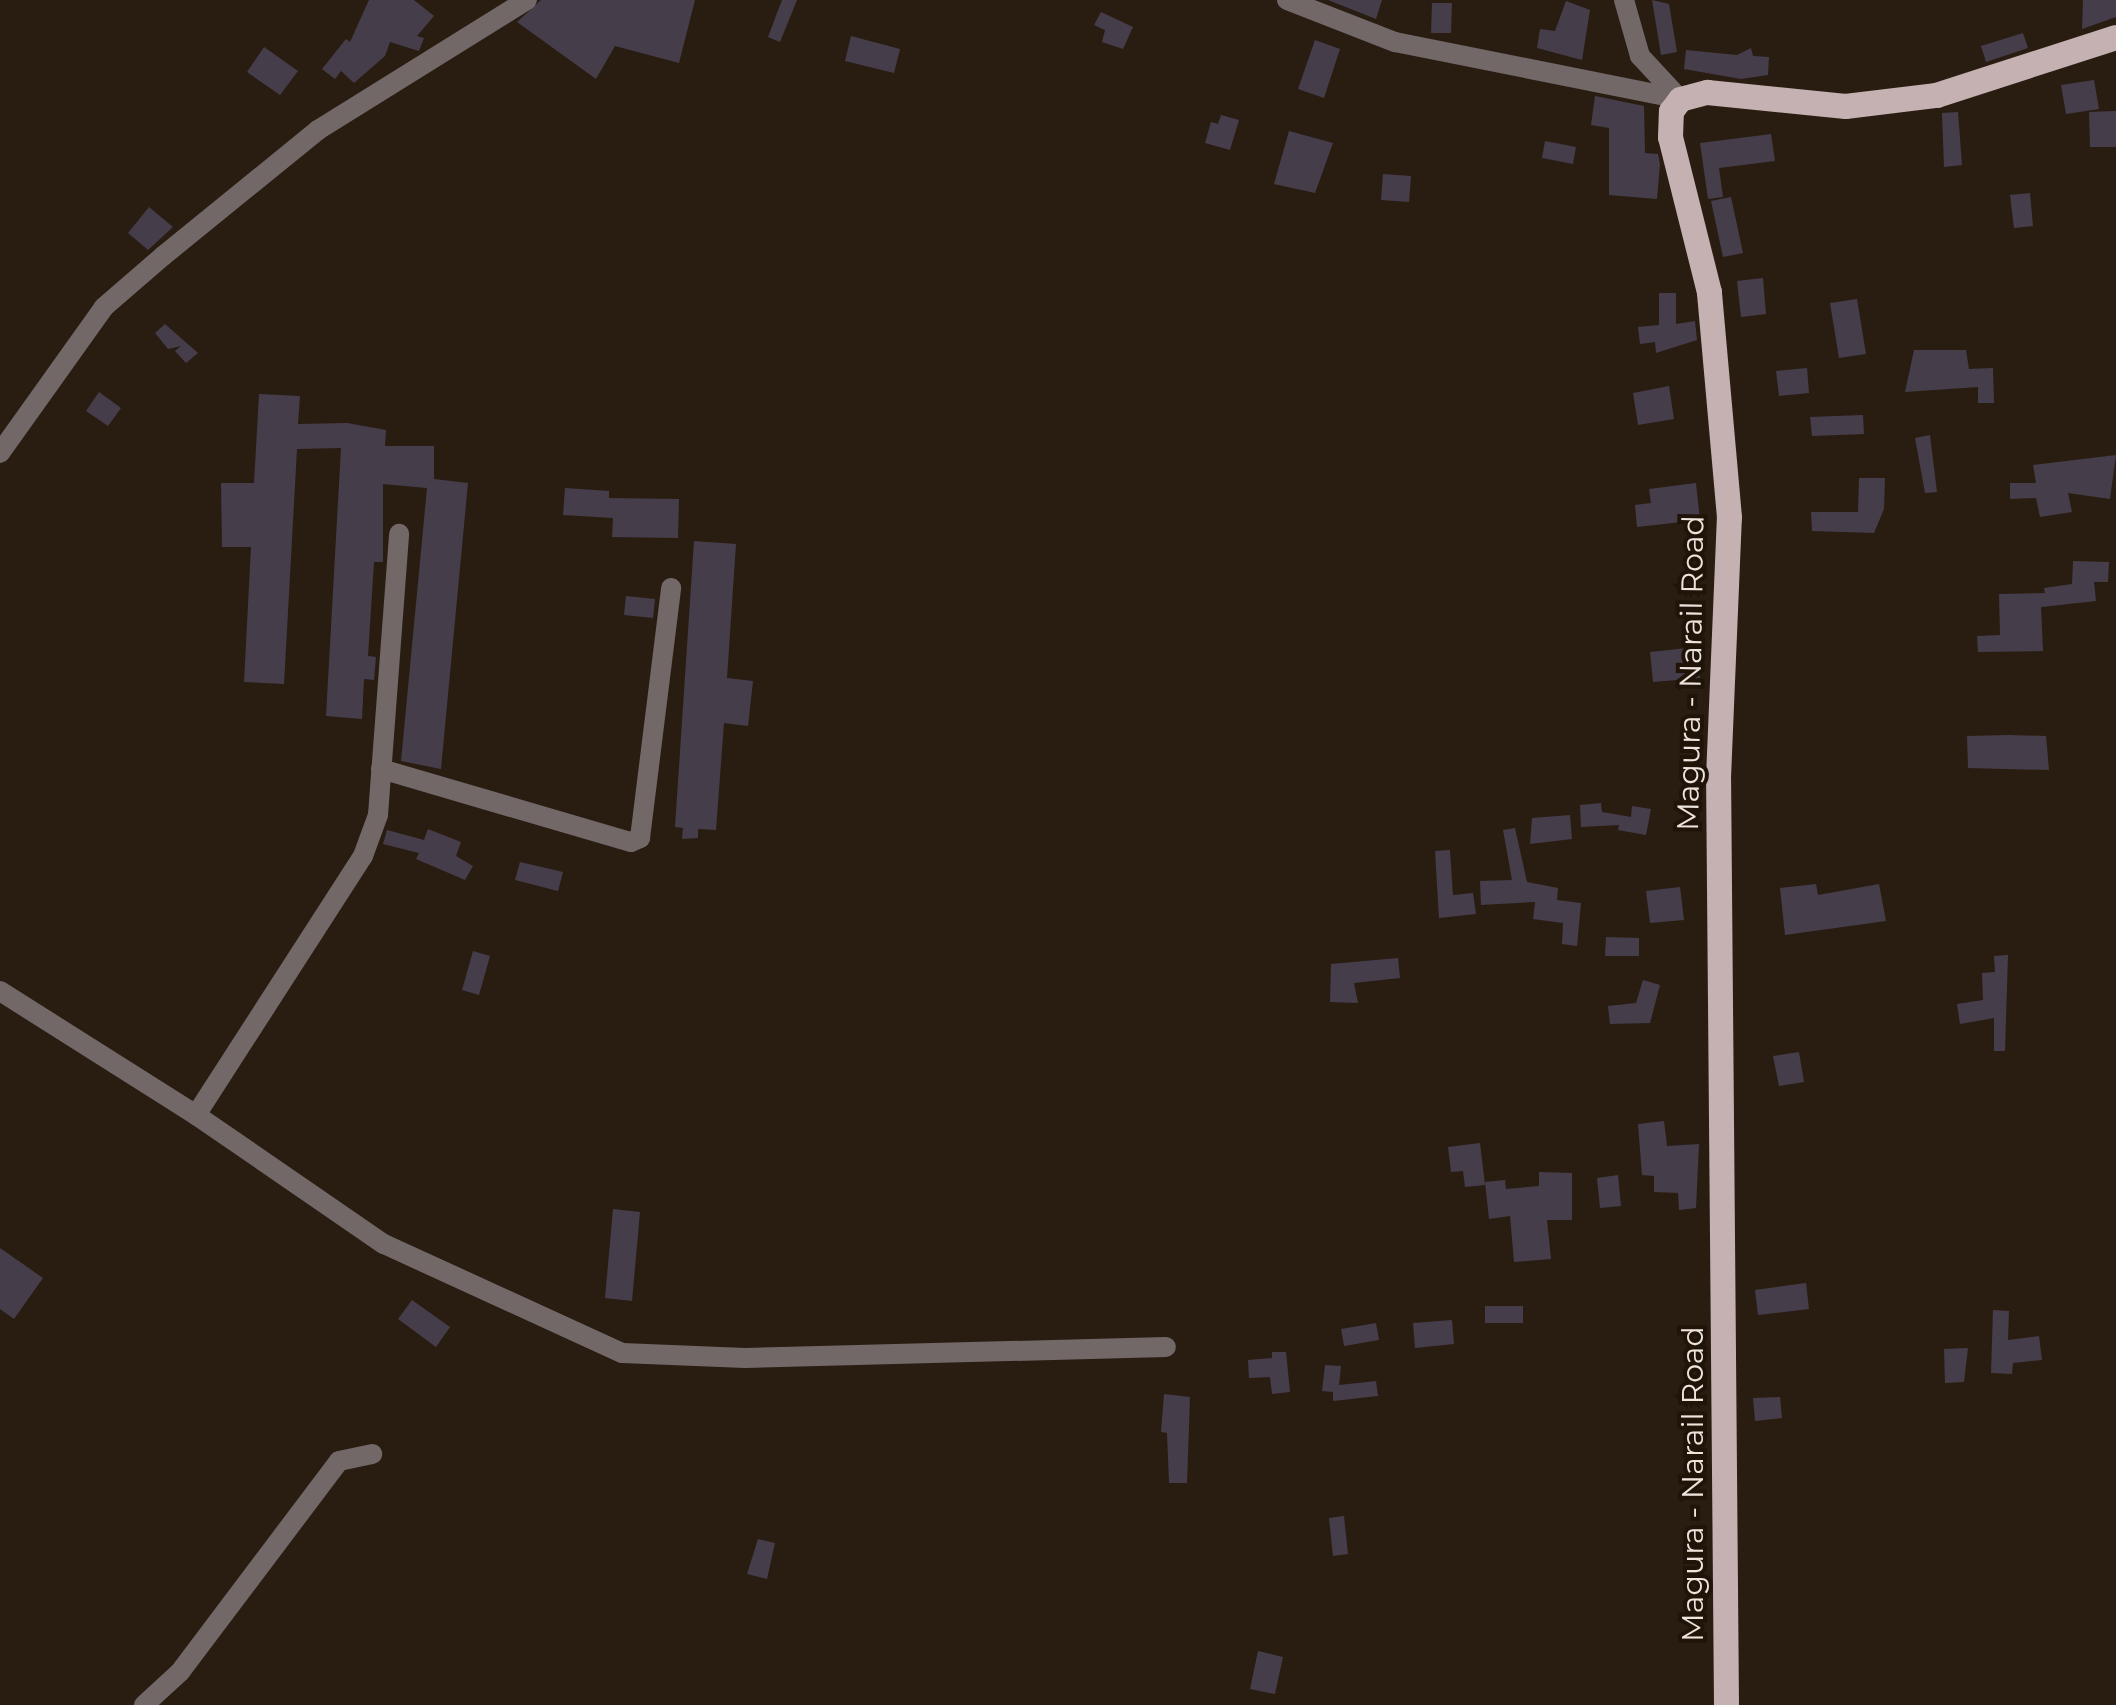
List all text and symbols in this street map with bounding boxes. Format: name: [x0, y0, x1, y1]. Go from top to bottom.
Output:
street label: Magura - Narail Road: [1670, 515, 1712, 831]
street label: Magura - Narail Road: [1675, 1326, 1711, 1642]

